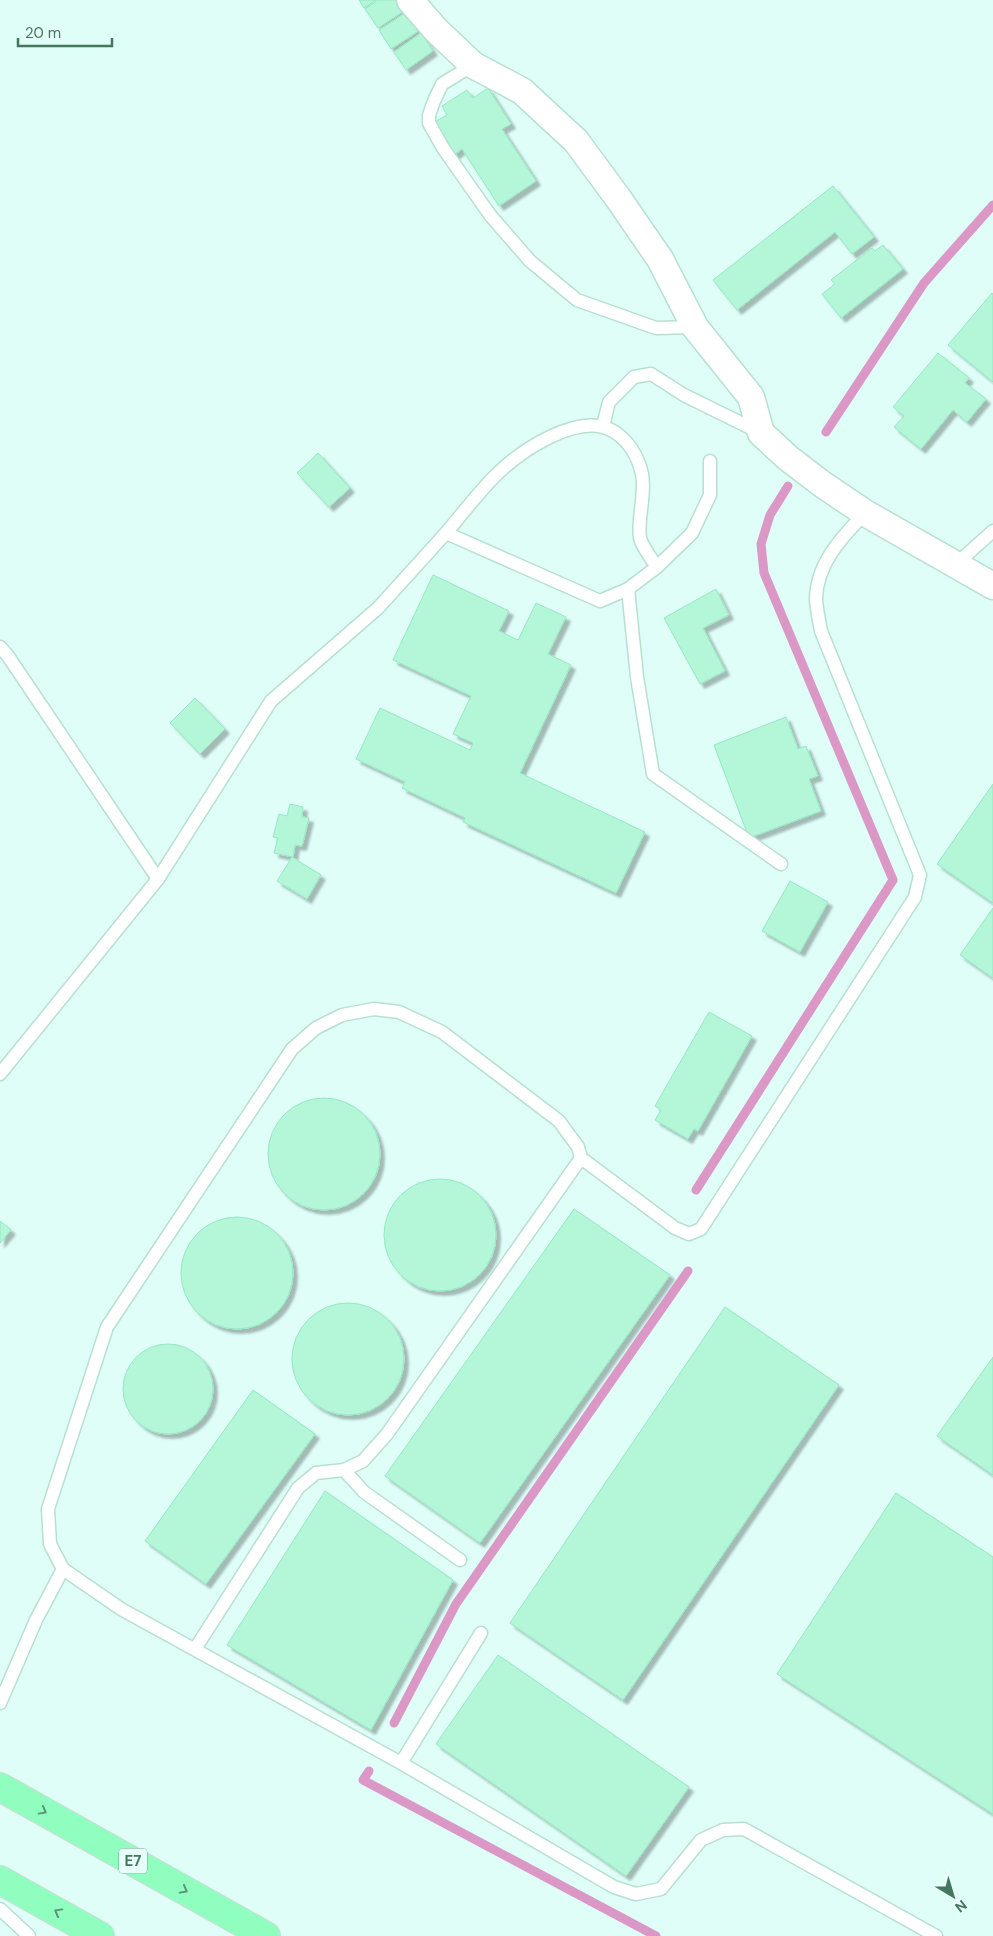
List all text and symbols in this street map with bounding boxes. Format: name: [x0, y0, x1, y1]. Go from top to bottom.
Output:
scale bar: [18, 15, 111, 47]
text: 20 m: [25, 23, 61, 43]
one-way arrow: [37, 1805, 46, 1815]
road number: E7: [119, 1848, 147, 1874]
north arrow: [928, 1871, 978, 1921]
one-way arrow: [179, 1884, 188, 1894]
text: N: [951, 1896, 971, 1916]
one-way arrow: [54, 1908, 63, 1918]

